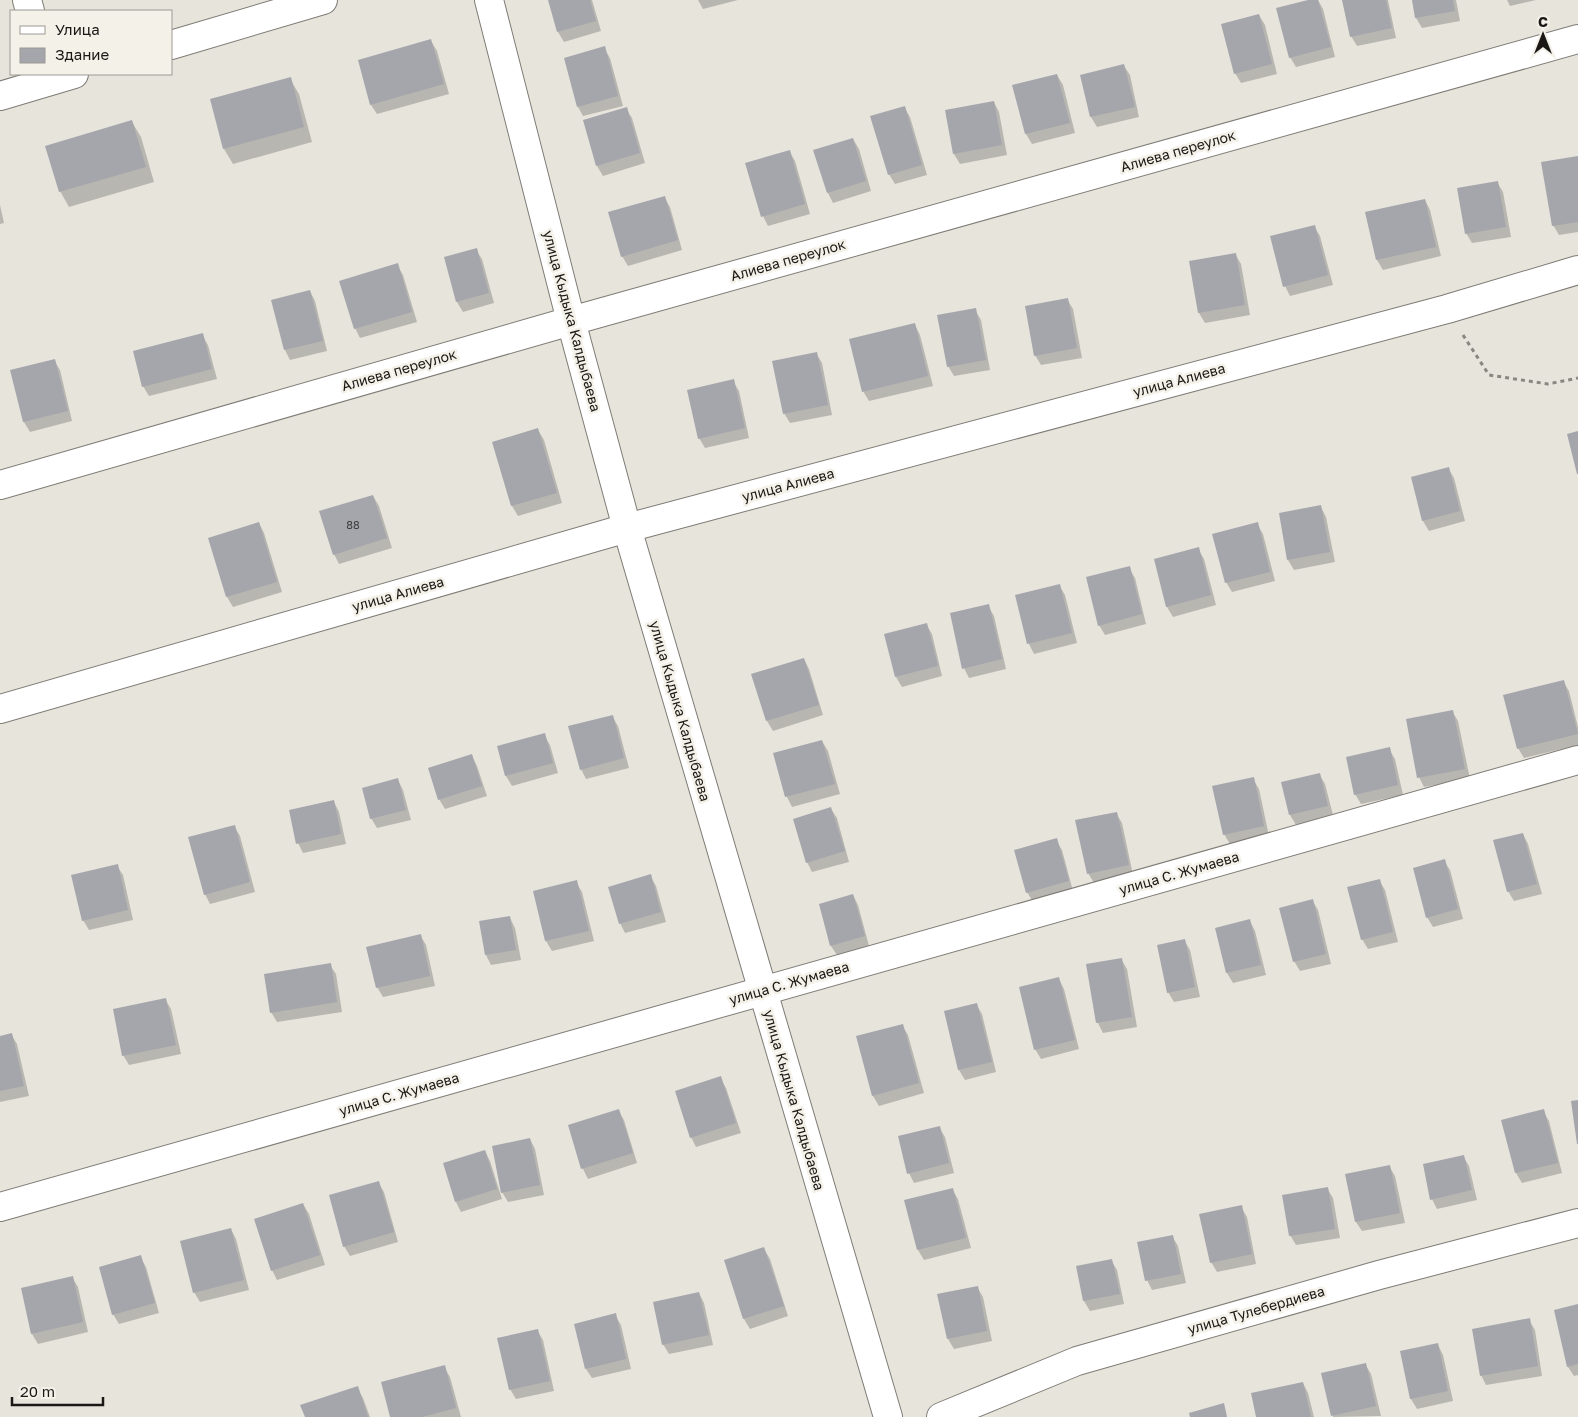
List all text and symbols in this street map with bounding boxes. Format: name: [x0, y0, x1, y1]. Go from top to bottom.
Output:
legend: [10, 10, 172, 75]
north arrow: [1518, 10, 1568, 60]
text: С: [1538, 13, 1548, 30]
text: Улица: [55, 20, 100, 38]
text: Здание: [55, 45, 109, 63]
street label: Алиева переулок: [1118, 126, 1237, 175]
street label: улица Кыдыка Калдыбаева: [540, 228, 605, 413]
street label: Алиева переулок: [728, 235, 847, 284]
street label: Алиева переулок: [339, 345, 458, 394]
street label: улица Алиева: [1131, 359, 1227, 400]
street label: улица Алиева: [740, 464, 836, 505]
house number: 88: [346, 518, 360, 531]
street label: улица Алиева: [350, 572, 446, 615]
street label: улица Кыдыка Калдыбаева: [647, 619, 714, 803]
street label: улица С. Жумаева: [1117, 847, 1241, 898]
street label: улица С. Жумаева: [727, 957, 851, 1008]
street label: улица Кыдыка Калдыбаева: [761, 1008, 828, 1192]
street label: улица С. Жумаева: [337, 1068, 461, 1119]
street label: улица Тулебердиева: [1185, 1282, 1326, 1337]
scale bar: [12, 1374, 104, 1406]
text: 20 m: [20, 1382, 55, 1400]

